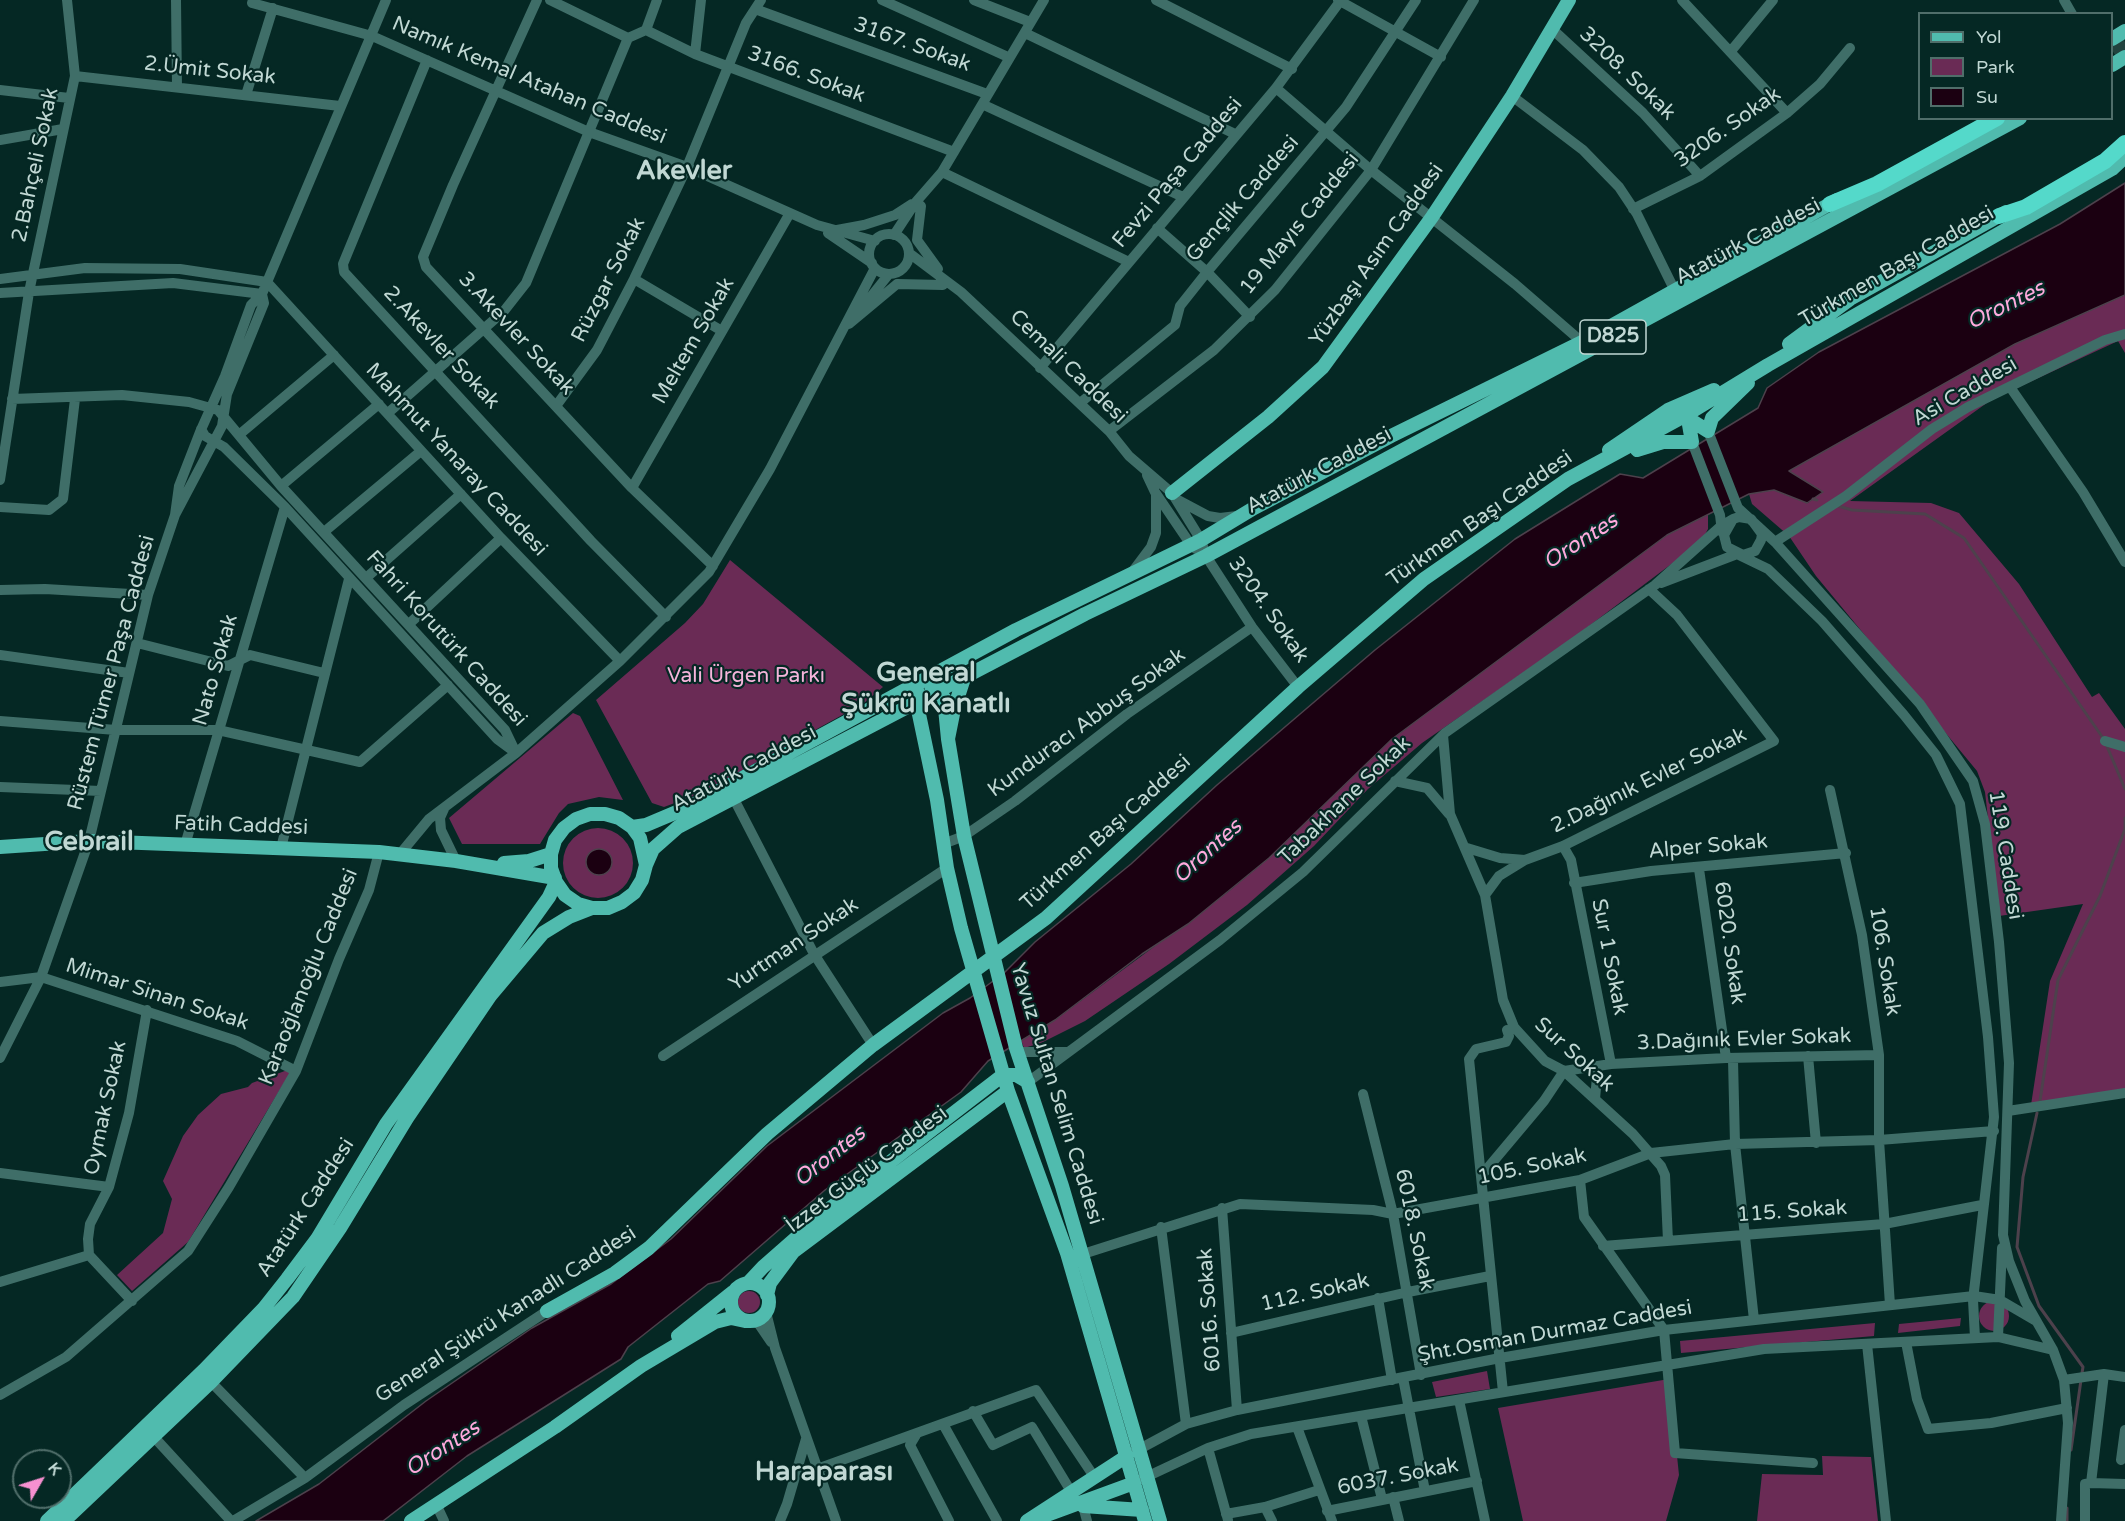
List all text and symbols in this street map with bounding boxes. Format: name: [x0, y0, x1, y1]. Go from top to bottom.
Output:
street label: Namık Kemal Atahan Caddesi: [388, 12, 670, 150]
street label: 3167. Sokak: [850, 12, 974, 78]
legend: [1918, 12, 2113, 120]
street label: 3208. Sokak: [1574, 22, 1680, 126]
text: Yol: [1976, 26, 2002, 48]
street label: 3166. Sokak: [744, 41, 868, 109]
street label: 2.Ümit Sokak: [143, 52, 277, 90]
text: Park: [1976, 56, 2014, 78]
street label: 3206. Sokak: [1670, 82, 1786, 174]
street label: 2.Bahçeli Sokak: [7, 86, 65, 244]
text: Su: [1976, 86, 1998, 108]
street label: Fevzi Paşa Caddesi: [1108, 93, 1248, 253]
street label: Gençlik Caddesi: [1181, 131, 1305, 267]
street label: 19 Mayıs Caddesi: [1235, 148, 1365, 300]
district label: Akevler: [636, 156, 732, 188]
street label: Yüzbaşı Asım Caddesi: [1304, 159, 1450, 351]
street label: Atatürk Caddesi: [1671, 193, 1825, 291]
street label: Türkmen Başı Caddesi: [1795, 201, 1999, 333]
street label: Rüzgar Sokak: [567, 213, 651, 347]
street label: 3.Akevler Sokak: [453, 267, 579, 401]
street label: Meltem Sokak: [648, 273, 740, 409]
water label: Orontes: [1963, 276, 2049, 336]
street label: 2.Akevler Sokak: [378, 281, 504, 415]
street label: Cemali Caddesi: [1004, 305, 1132, 429]
road number: D825: [1580, 320, 1646, 354]
street label: Asi Caddesi: [1908, 352, 2022, 432]
street label: Mahmut Yanaray Caddesi: [360, 358, 552, 562]
street label: Atatürk Caddesi: [1242, 422, 1396, 520]
street label: Türkmen Başı Caddesi: [1382, 445, 1578, 593]
water label: Orontes: [1539, 508, 1623, 576]
street label: Rüstem Tümer Paşa Caddesi: [63, 533, 161, 813]
street label: Fahri Korutürk Caddesi: [360, 546, 532, 732]
street label: 3204. Sokak: [1222, 552, 1314, 668]
street label: Nato Sokak: [188, 611, 244, 729]
street label: Kunduracı Abbuş Sokak: [983, 643, 1191, 803]
district label: General Şükrü Kanatlı: [841, 658, 1011, 721]
park label: Vali Ürgen Parkı: [667, 663, 825, 689]
street label: Atatürk Caddesi: [667, 720, 821, 818]
street label: 2.Dağınık Evler Sokak: [1547, 723, 1751, 839]
street label: Tabakhane Sokak: [1274, 731, 1416, 871]
street label: Türkmen Başı Caddesi: [1016, 750, 1196, 916]
street label: 119. Caddesi: [1982, 789, 2028, 921]
street label: Fatih Caddesi: [173, 811, 309, 841]
water label: Orontes: [1168, 814, 1248, 890]
district label: Cebrail: [44, 827, 134, 859]
street label: Alper Sokak: [1647, 829, 1769, 865]
street label: Karaoğlanoğlu Caddesi: [254, 865, 364, 1089]
street label: 6020. Sokak: [1708, 880, 1750, 1006]
street label: Yurtman Sokak: [725, 893, 863, 997]
street label: Sur 1 Sokak: [1585, 897, 1633, 1017]
street label: 106. Sokak: [1863, 904, 1905, 1018]
street label: Mimar Sinan Sokak: [62, 954, 252, 1036]
street label: Yavuz Sultan Selim Caddesi: [1004, 960, 1108, 1228]
street label: Sur Sokak: [1529, 1012, 1619, 1098]
street label: 3.Dağınık Evler Sokak: [1636, 1024, 1852, 1056]
street label: Oymak Sokak: [79, 1039, 133, 1177]
street label: İzzet Güçlü Caddesi: [781, 1101, 953, 1239]
water label: Orontes: [789, 1121, 871, 1193]
street label: Atatürk Caddesi: [252, 1134, 360, 1282]
street label: 105. Sokak: [1475, 1143, 1589, 1191]
street label: 6018. Sokak: [1389, 1167, 1439, 1293]
street label: 115. Sokak: [1736, 1196, 1848, 1228]
street label: General Şükrü Kanadlı Caddesi: [371, 1221, 641, 1409]
street label: 6016. Sokak: [1193, 1247, 1227, 1373]
street label: 112. Sokak: [1258, 1268, 1372, 1318]
street label: Şht.Osman Durmaz Caddesi: [1416, 1295, 1694, 1369]
water label: Orontes: [401, 1415, 485, 1483]
north arrow: [12, 1449, 72, 1509]
street label: 6037. Sokak: [1335, 1453, 1461, 1501]
district label: Haraparası: [755, 1457, 893, 1489]
text: K: [43, 1458, 66, 1479]

